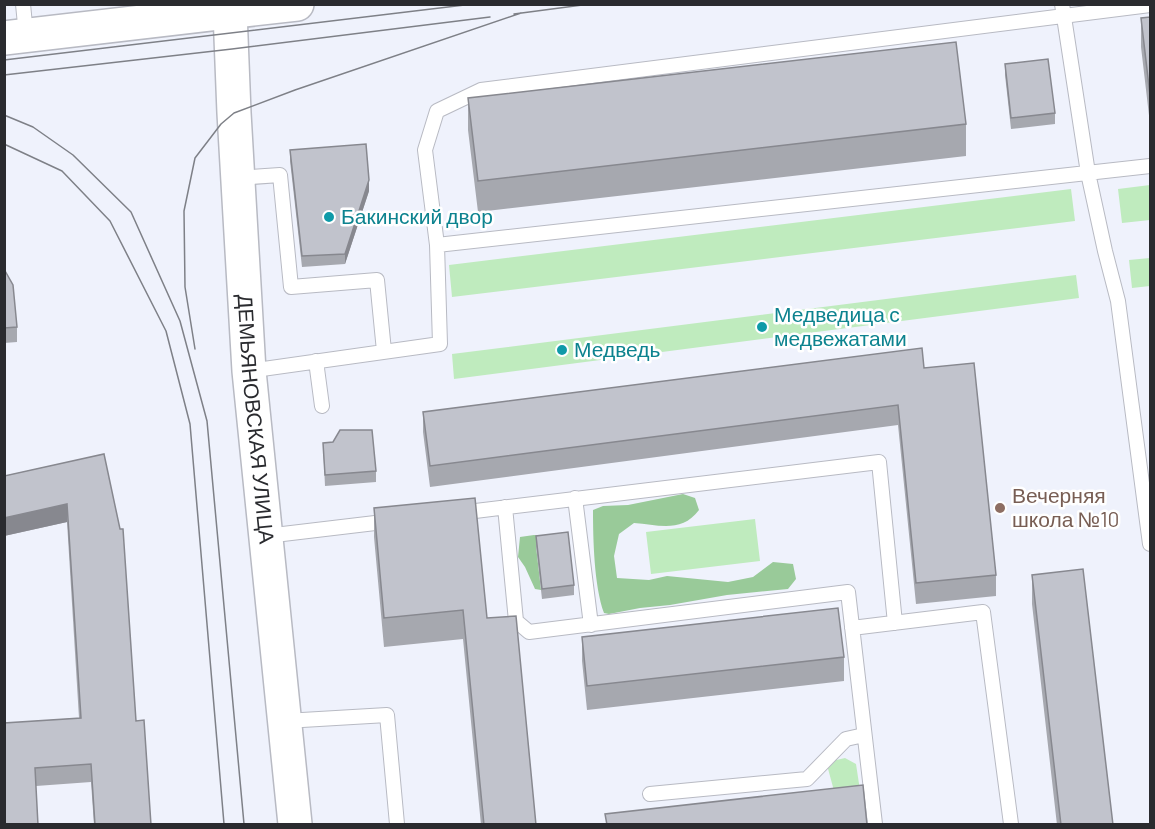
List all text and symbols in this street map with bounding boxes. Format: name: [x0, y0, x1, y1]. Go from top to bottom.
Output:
place label: Бакинский двор: [341, 203, 493, 228]
marker: Бакинский двор: [322, 210, 336, 224]
street label: ДЕМЬЯНОВСКАЯ УЛИЦА: [234, 294, 280, 545]
place label: Медведица с медвежатами: [774, 301, 907, 350]
marker: Медведица с медвежатами: [755, 320, 769, 334]
place label: Медведь: [574, 336, 661, 361]
marker: Медведь: [555, 343, 569, 357]
place label: Вечерняя школа №10: [1012, 482, 1119, 531]
marker: Вечерняя школа №10: [993, 501, 1007, 515]

